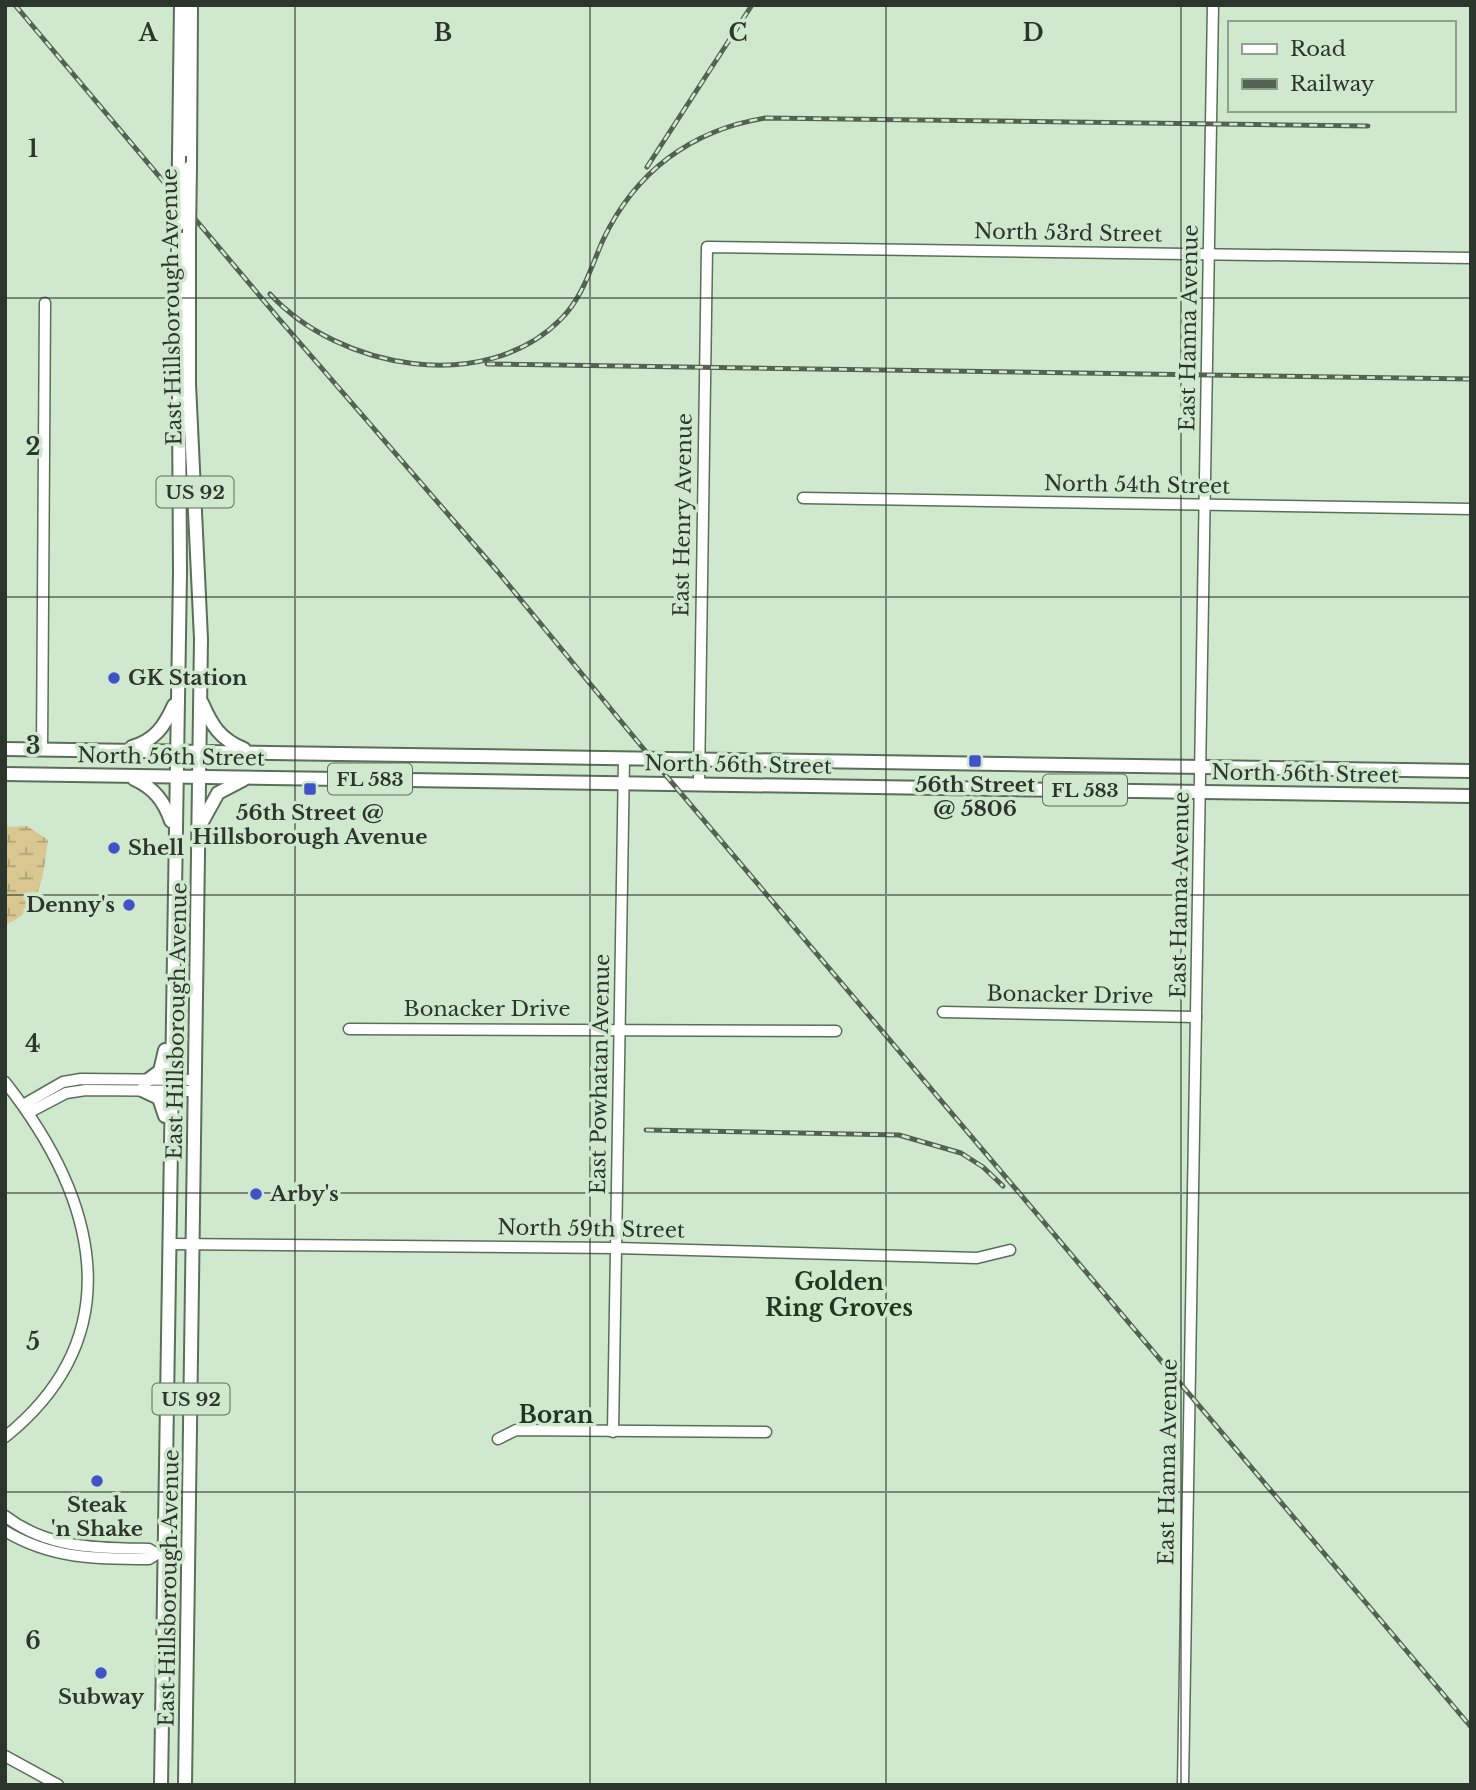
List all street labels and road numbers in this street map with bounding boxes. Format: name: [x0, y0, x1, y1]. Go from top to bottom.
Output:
street label: East Hillsborough Avenue: [157, 168, 187, 446]
street label: North 53rd Street: [974, 218, 1163, 248]
street label: East Hanna Avenue: [1174, 224, 1204, 432]
street label: East Henry Avenue: [668, 413, 698, 617]
street label: North 54th Street: [1044, 470, 1230, 500]
road number: US 92: [156, 477, 234, 508]
street label: North 56th Street: [77, 742, 265, 772]
street label: North 56th Street: [644, 750, 832, 780]
street label: North 56th Street: [1211, 759, 1399, 789]
road number: FL 583: [328, 764, 412, 794]
road number: FL 583: [1043, 775, 1127, 806]
street label: East Hanna Avenue: [1165, 791, 1195, 999]
street label: East Hillsborough Avenue: [162, 882, 192, 1160]
street label: East Powhatan Avenue: [585, 954, 615, 1194]
street label: Bonacker Drive: [986, 981, 1154, 1009]
street label: Bonacker Drive: [404, 996, 570, 1022]
street label: North 59th Street: [497, 1214, 685, 1244]
street label: East Hanna Avenue: [1153, 1358, 1183, 1566]
road number: US 92: [152, 1384, 230, 1414]
street label: East Hillsborough Avenue: [154, 1449, 184, 1727]

